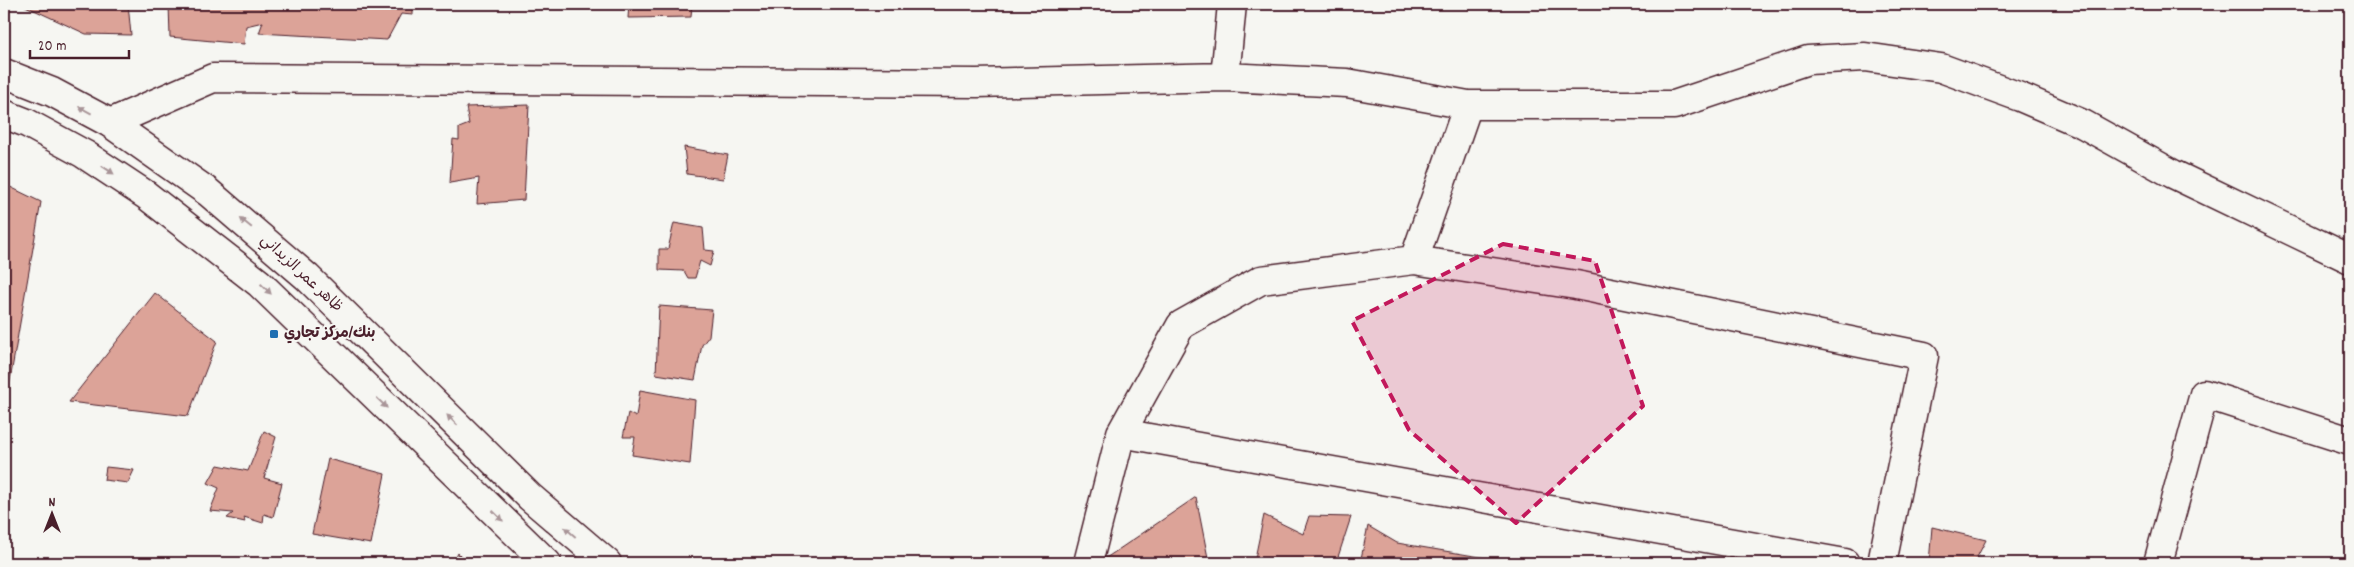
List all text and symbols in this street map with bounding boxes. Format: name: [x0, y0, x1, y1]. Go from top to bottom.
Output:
scale bar: [30, 28, 129, 60]
text: 20 m: [38, 36, 66, 58]
one-way arrow: [78, 105, 92, 114]
one-way arrow: [102, 165, 115, 175]
one-way arrow: [240, 218, 253, 229]
street label: ظاهر عمر الزيداني: [255, 230, 347, 318]
one-way arrow: [259, 283, 271, 295]
place label: بنك/مركز تجاري: [284, 323, 375, 345]
marker: بنك/مركز تجاري: [268, 328, 280, 340]
one-way arrow: [376, 397, 388, 409]
one-way arrow: [446, 414, 458, 426]
north arrow: [28, 490, 78, 540]
text: N: [49, 493, 56, 513]
one-way arrow: [492, 510, 504, 522]
one-way arrow: [564, 526, 577, 537]

